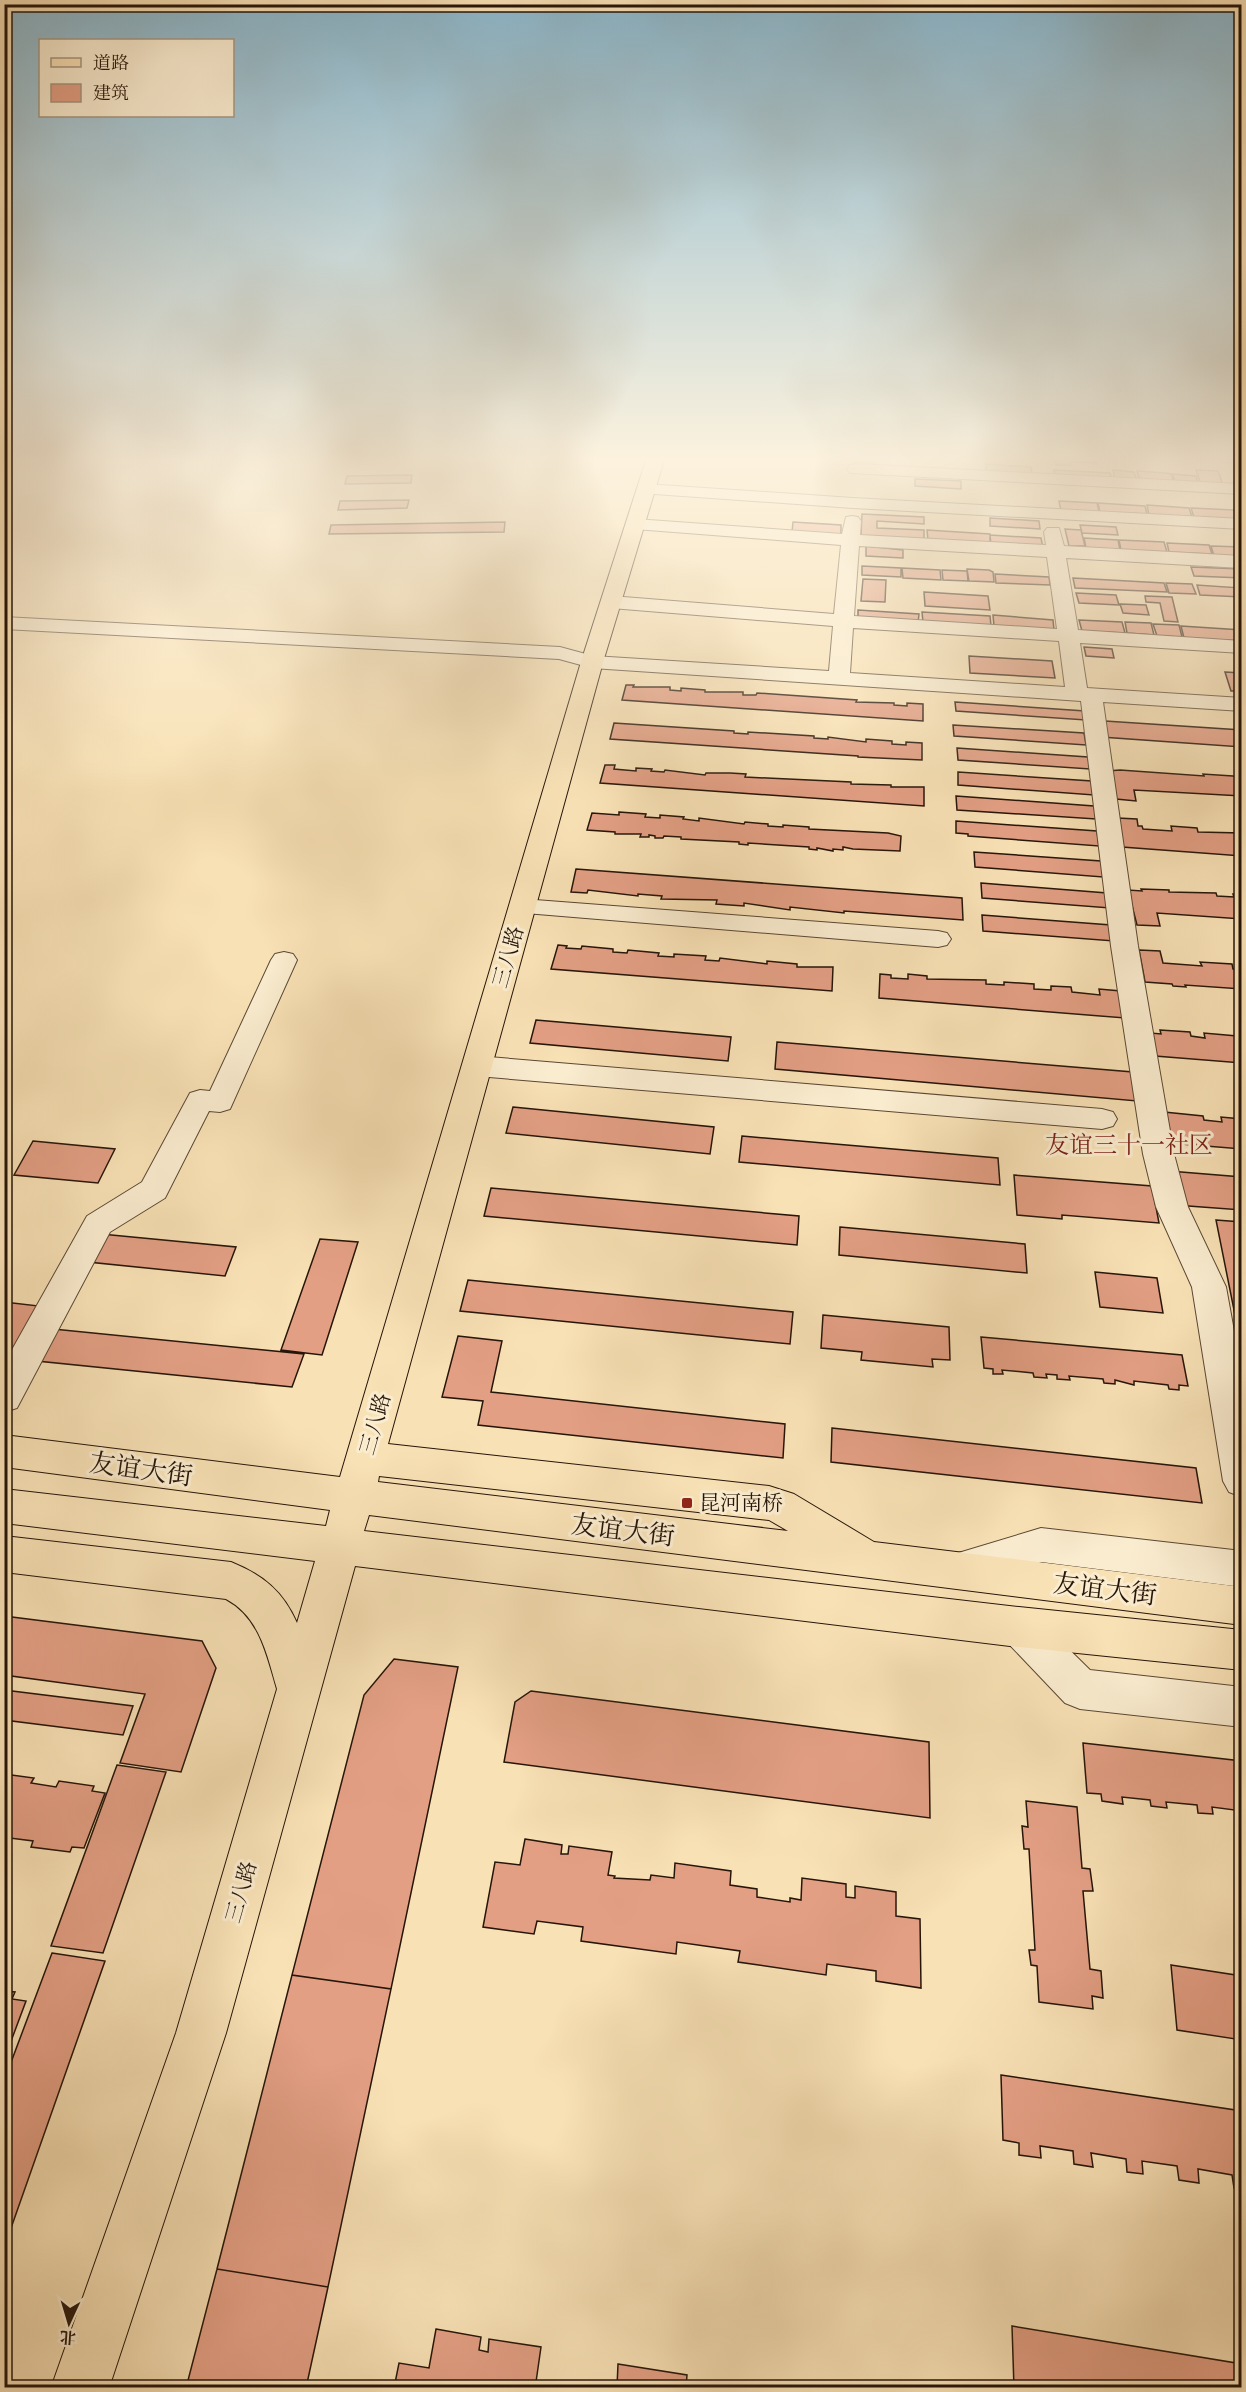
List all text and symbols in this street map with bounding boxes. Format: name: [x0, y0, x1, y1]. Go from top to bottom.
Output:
legend: [39, 39, 234, 117]
text: 道路: [93, 49, 129, 76]
text: 建筑: [93, 79, 129, 106]
street label: 三八路: [484, 922, 531, 991]
district label: 友谊三十一社区: [1045, 1127, 1213, 1162]
street label: 三八路: [351, 1389, 398, 1458]
street label: 友谊大街: [87, 1442, 195, 1495]
place label: 昆河南桥: [699, 1487, 783, 1518]
marker: 昆河南桥: [680, 1496, 694, 1510]
street label: 友谊大街: [569, 1504, 677, 1555]
street label: 友谊大街: [1051, 1563, 1159, 1614]
street label: 三八路: [217, 1857, 264, 1926]
north arrow: [39, 2293, 99, 2353]
text: 北: [59, 2325, 77, 2350]

